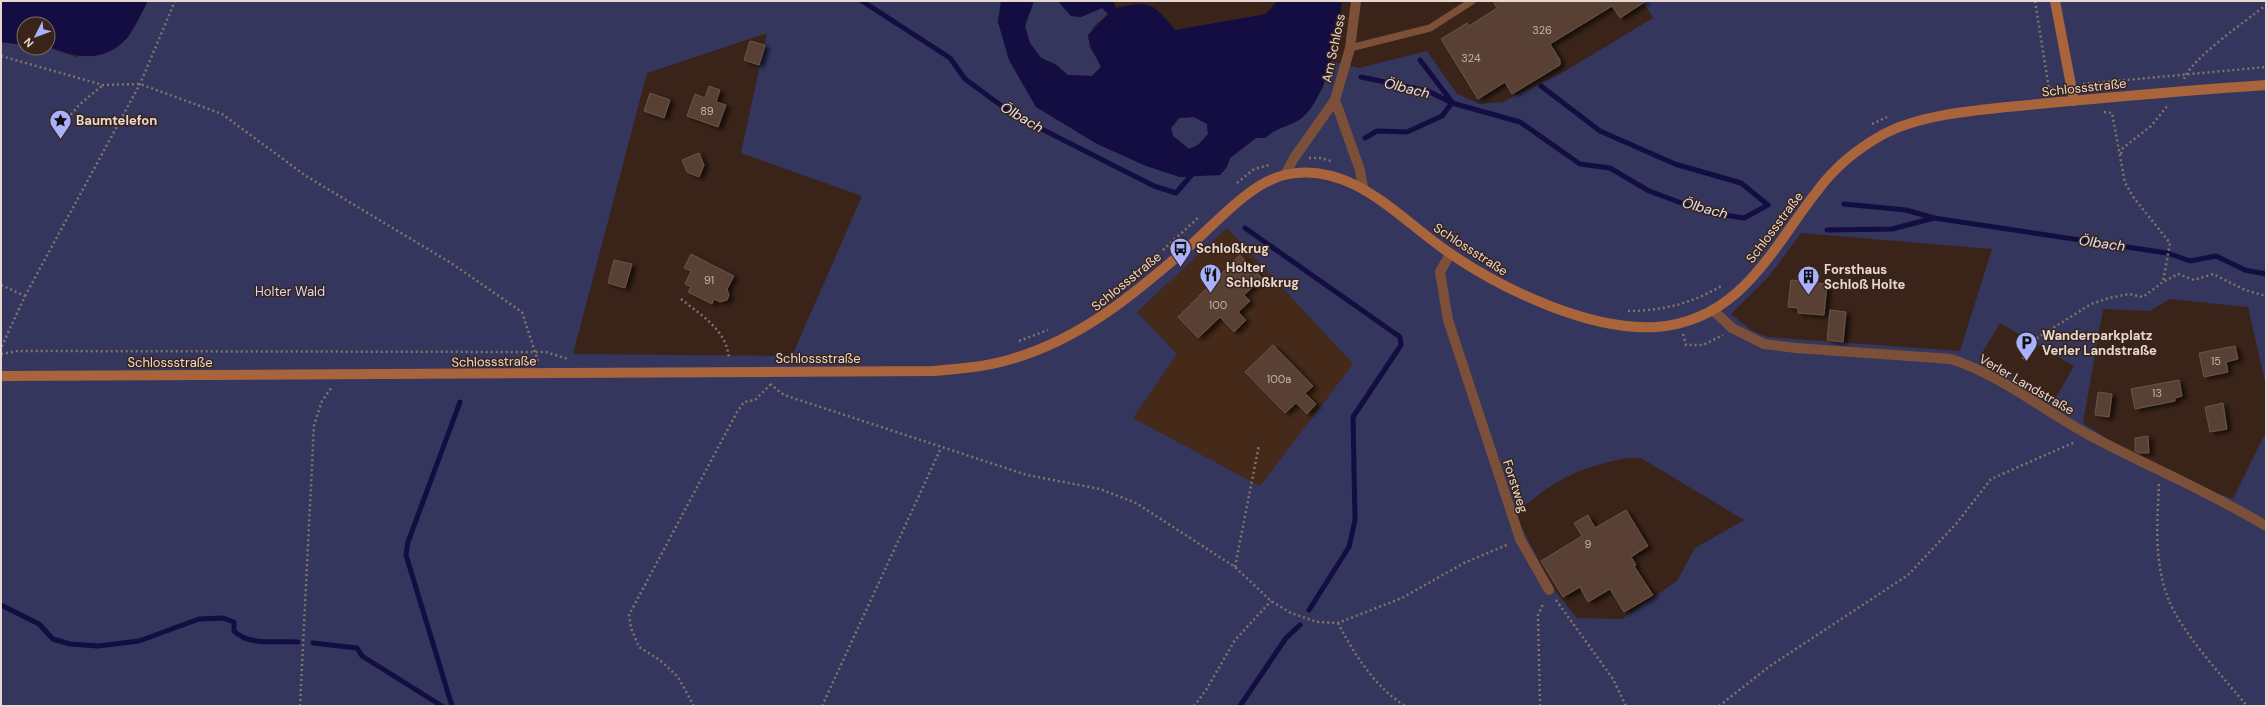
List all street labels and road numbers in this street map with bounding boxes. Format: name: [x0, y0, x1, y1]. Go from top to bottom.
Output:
street label: Am Schloss: [1318, 12, 1349, 84]
street label: Schlossstraße: [2041, 75, 2127, 100]
street label: Schlossstraße: [1742, 188, 1807, 266]
street label: Schlossstraße: [1430, 219, 1511, 280]
street label: Schlossstraße: [1088, 248, 1165, 315]
street label: Schlossstraße: [775, 350, 861, 367]
street label: Verler Landstraße: [1976, 350, 2077, 419]
street label: Schlossstraße: [451, 352, 537, 371]
street label: Schlossstraße: [127, 354, 213, 371]
street label: Forstweg: [1499, 457, 1532, 515]

